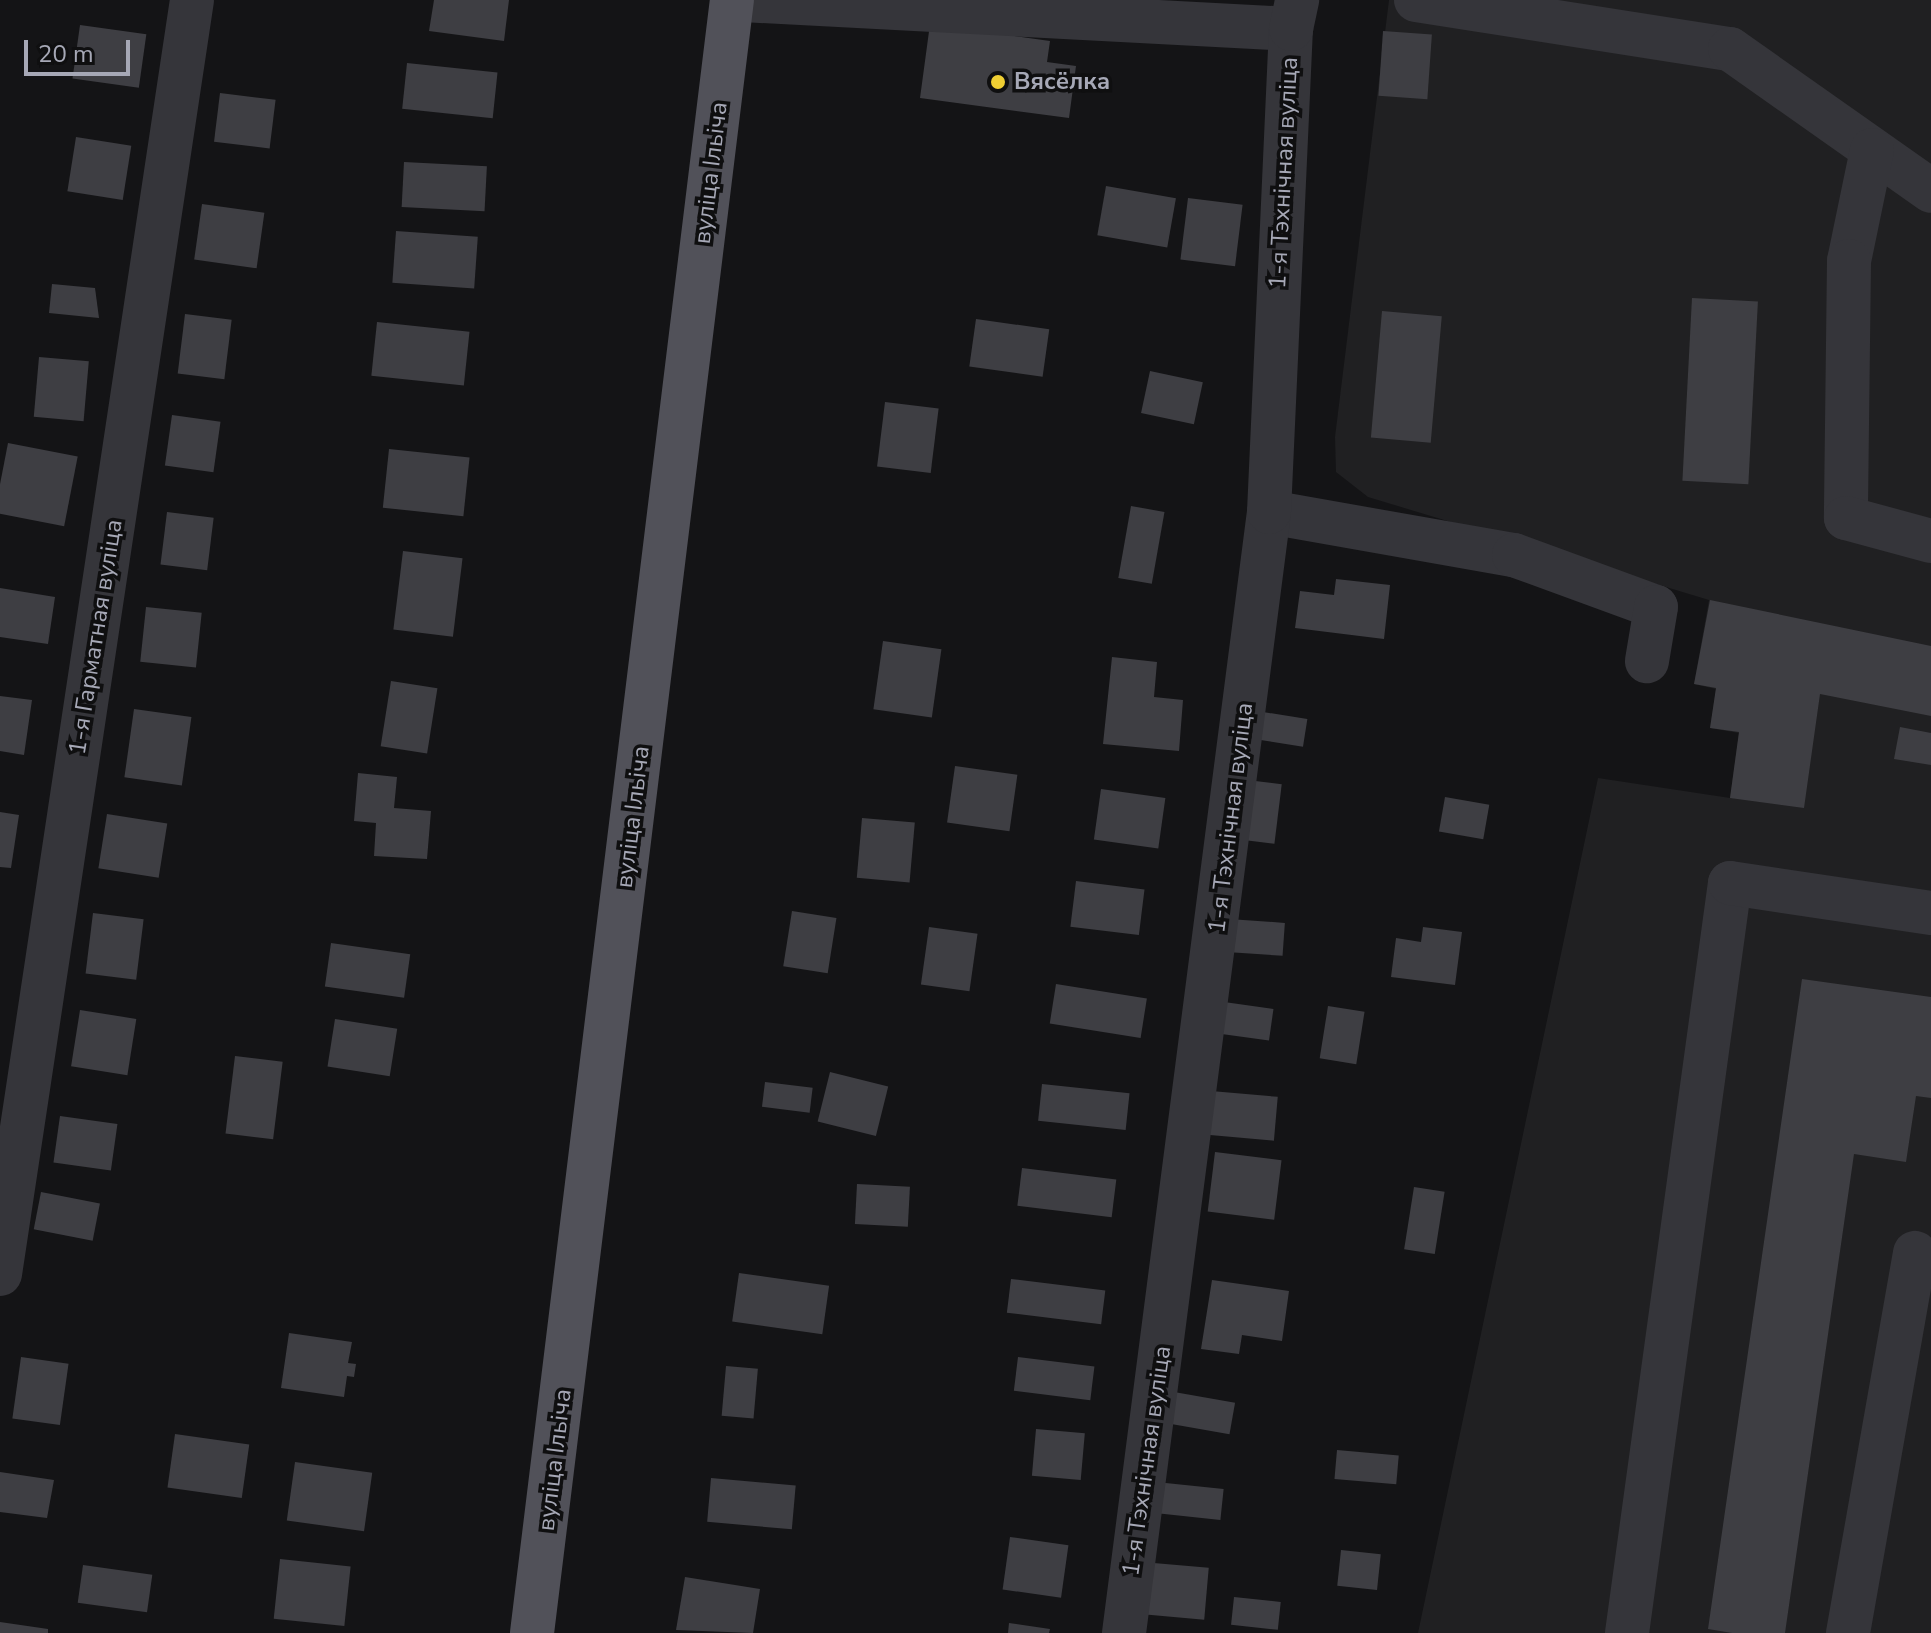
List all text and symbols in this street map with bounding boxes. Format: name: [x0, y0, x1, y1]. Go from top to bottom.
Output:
scale bar: [28, 24, 134, 74]
text: 20 m: [38, 38, 94, 70]
street label: 1-я Тэхнічная вуліца: [1264, 56, 1304, 290]
place label: Вясёлка: [1014, 68, 1110, 96]
marker: Вясёлка: [989, 73, 1007, 91]
street label: вуліца Ільіча: [688, 100, 734, 246]
street label: 1-я Гарматная вуліца: [63, 517, 129, 757]
street label: 1-я Тэхнічная вуліца: [1203, 701, 1259, 935]
street label: вуліца Ільіча: [610, 744, 656, 890]
street label: 1-я Тэхнічная вуліца: [1117, 1344, 1177, 1578]
street label: вуліца Ільіча: [532, 1387, 578, 1533]

